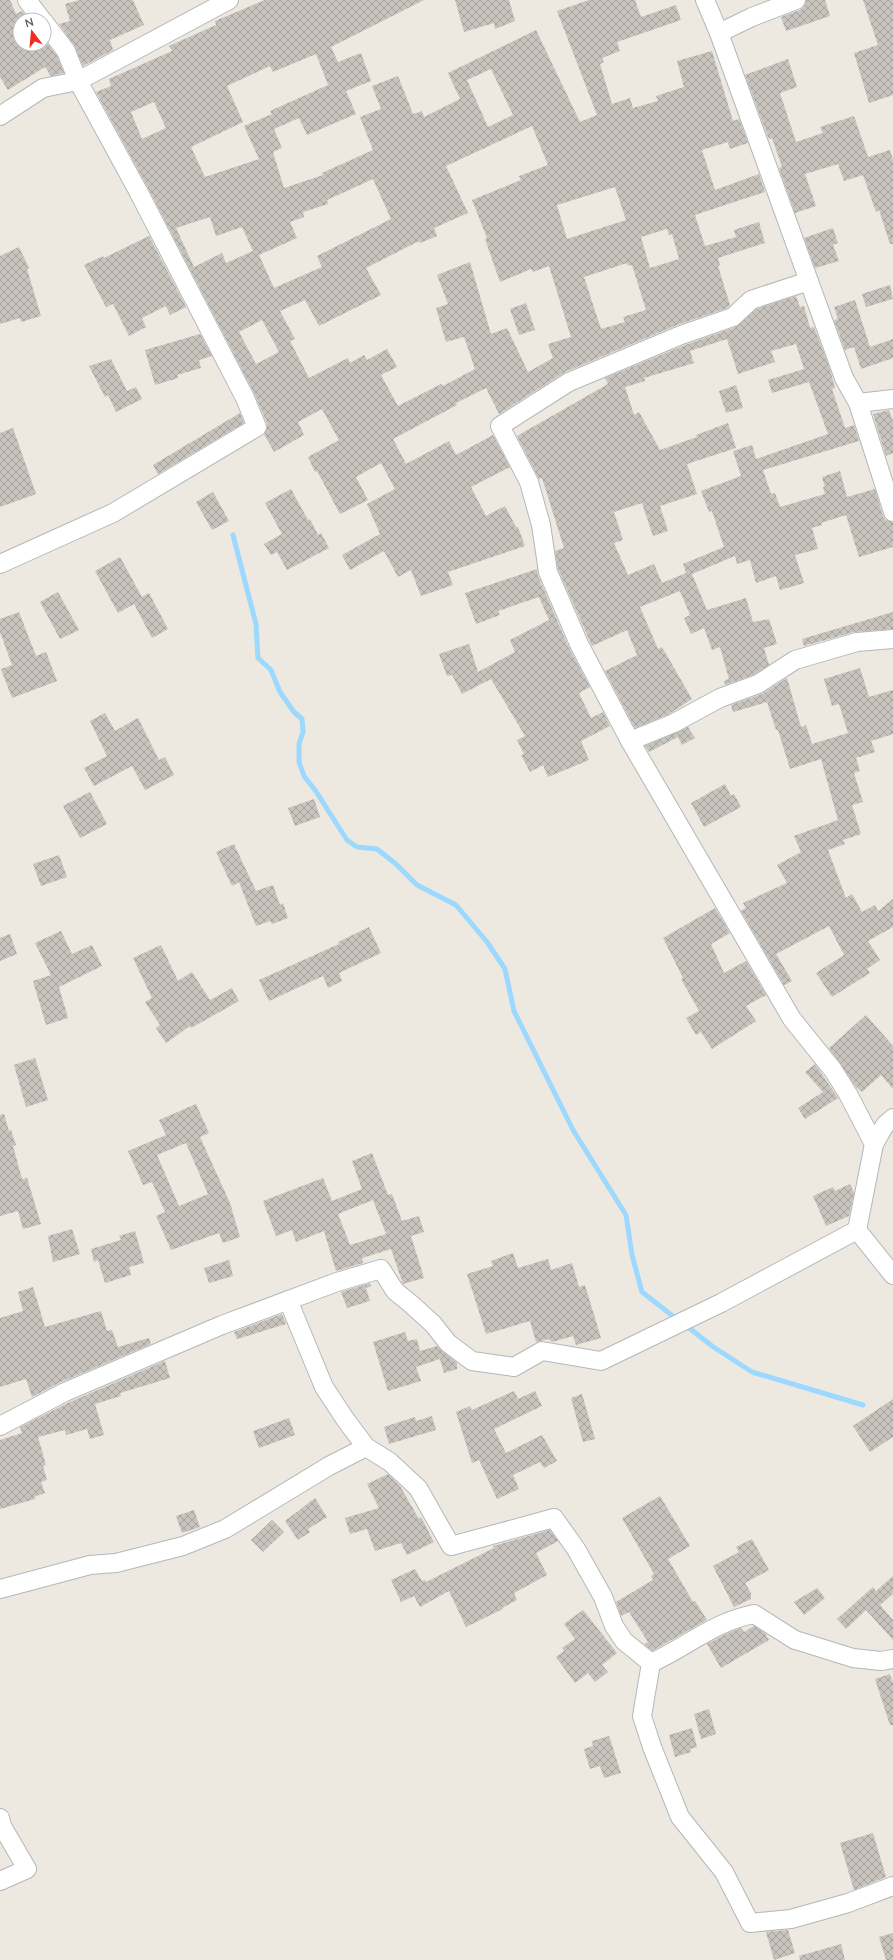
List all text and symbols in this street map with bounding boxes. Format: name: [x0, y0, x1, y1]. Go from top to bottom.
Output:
north arrow: [12, 12, 52, 52]
text: N: [23, 14, 35, 29]

